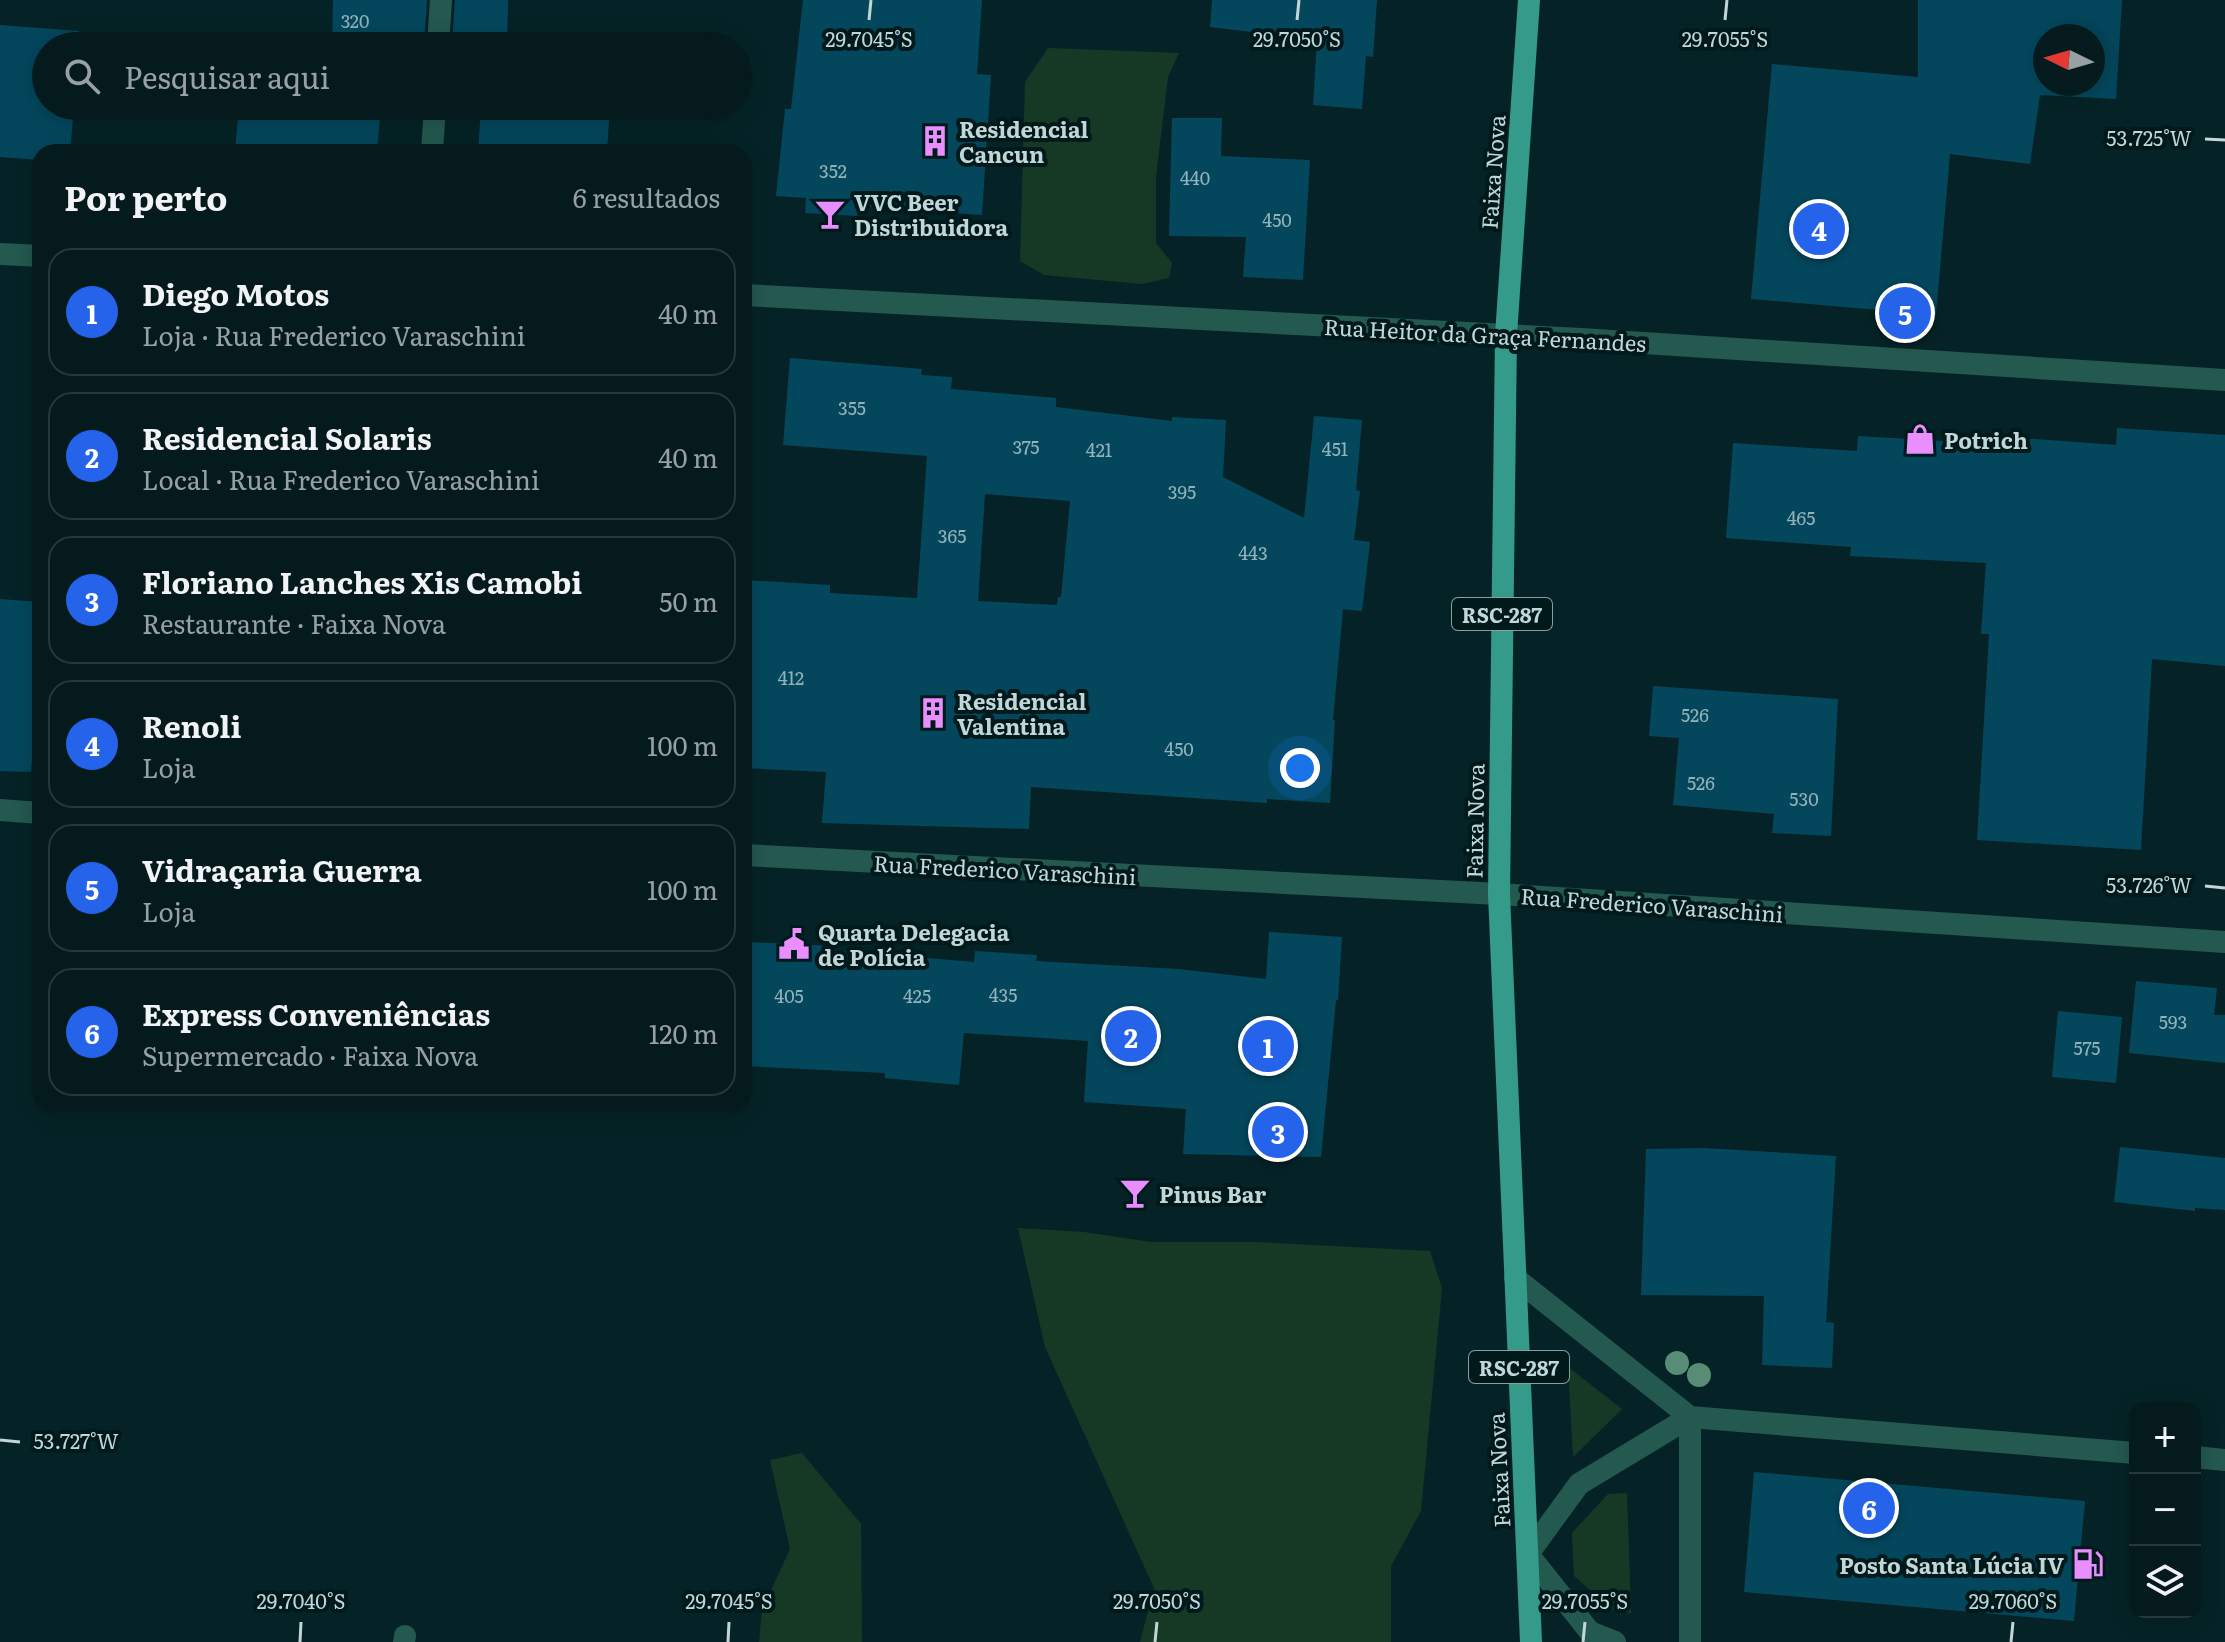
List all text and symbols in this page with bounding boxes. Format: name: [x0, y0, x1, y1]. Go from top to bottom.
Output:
house number: 320: [341, 7, 369, 34]
text: 29.7045°S: [825, 23, 913, 53]
text: 29.7050°S: [1253, 23, 1341, 53]
text: 29.7055°S: [1682, 23, 1768, 53]
north arrow: [2033, 24, 2105, 96]
search box: [32, 32, 752, 120]
icon: search: [60, 54, 104, 98]
text: Pesquisar aqui: [124, 54, 330, 98]
place label: Residencial Cancun: [959, 112, 1089, 170]
street label: Faixa Nova: [1472, 113, 1512, 230]
text: 53.725°W: [2106, 122, 2192, 152]
building icon: Residencial Cancun: [918, 124, 952, 158]
house number: 352: [819, 157, 847, 184]
house number: 440: [1180, 164, 1210, 191]
text: Por perto: [64, 171, 228, 221]
text: 6 resultados: [573, 177, 720, 216]
place label: VVC Beer Distribuidora: [854, 185, 1008, 243]
bar icon: VVC Beer Distribuidora: [813, 197, 847, 231]
pin: 4: [1793, 199, 1845, 259]
house number: 450: [1262, 206, 1292, 233]
text: Diego Motos: [142, 271, 329, 315]
pin: 5: [1879, 283, 1931, 343]
text: 1: [87, 293, 97, 332]
text: 40 m: [658, 293, 718, 332]
street label: Rua Heitor da Graça Fernandes: [1323, 309, 1647, 359]
text: Loja · Rua Frederico Varaschini: [142, 315, 526, 354]
house number: 355: [838, 394, 866, 421]
text: Residencial Solaris: [142, 415, 432, 459]
shop icon: Potrich: [1903, 422, 1937, 456]
place label: Potrich: [1944, 423, 2028, 456]
house number: 375: [1012, 433, 1040, 460]
house number: 451: [1322, 435, 1348, 462]
house number: 421: [1086, 436, 1112, 463]
text: 2: [85, 437, 99, 476]
text: 40 m: [658, 437, 718, 476]
text: Local · Rua Frederico Varaschini: [142, 459, 540, 498]
house number: 395: [1168, 478, 1196, 505]
house number: 465: [1787, 504, 1815, 531]
house number: 365: [938, 522, 966, 549]
house number: 443: [1238, 539, 1268, 566]
text: Floriano Lanches Xis Camobi: [142, 559, 582, 603]
text: 3: [85, 581, 99, 620]
text: 50 m: [659, 581, 718, 620]
road number: RSC-287: [1452, 598, 1552, 630]
text: Restaurante · Faixa Nova: [142, 603, 446, 642]
house number: 412: [778, 664, 804, 691]
place label: Residencial Valentina: [957, 684, 1087, 742]
building icon: Residencial Valentina: [916, 696, 950, 730]
house number: 526: [1681, 701, 1709, 728]
text: Renoli: [142, 703, 241, 747]
text: 4: [84, 725, 100, 764]
text: 100 m: [647, 725, 718, 764]
house number: 450: [1164, 735, 1194, 762]
text: Loja: [142, 747, 195, 786]
your location: [1280, 748, 1320, 788]
street label: Faixa Nova: [1456, 763, 1492, 879]
house number: 526: [1687, 769, 1715, 796]
house number: 530: [1789, 785, 1819, 812]
street label: Rua Frederico Varaschini: [873, 846, 1137, 892]
text: Vidraçaria Guerra: [142, 847, 422, 891]
text: 5: [85, 869, 99, 908]
text: 100 m: [647, 869, 718, 908]
text: 53.726°W: [2106, 869, 2192, 899]
street label: Rua Frederico Varaschini: [1520, 878, 1784, 930]
text: Loja: [142, 891, 195, 930]
place label: Quarta Delegacia de Polícia: [818, 915, 1010, 973]
public building icon: Quarta Delegacia de Polícia: [777, 927, 811, 961]
house number: 435: [989, 981, 1017, 1008]
house number: 405: [774, 982, 804, 1009]
house number: 425: [903, 982, 931, 1009]
text: Express Conveniências: [142, 991, 490, 1035]
pin: 2: [1105, 1006, 1157, 1066]
house number: 593: [2159, 1008, 2187, 1035]
text: 6: [84, 1013, 100, 1052]
text: 120 m: [649, 1013, 718, 1052]
pin: 1: [1242, 1016, 1294, 1076]
house number: 575: [2074, 1034, 2100, 1061]
text: Supermercado · Faixa Nova: [142, 1035, 478, 1074]
pin: 3: [1252, 1102, 1304, 1162]
bar icon: Pinus Bar: [1118, 1176, 1152, 1210]
place label: Pinus Bar: [1159, 1177, 1266, 1210]
road number: RSC-287: [1469, 1351, 1569, 1383]
map controls: [2129, 1402, 2201, 1618]
button: +: [2129, 1402, 2201, 1474]
street label: Faixa Nova: [1479, 1412, 1517, 1528]
text: 53.727°W: [33, 1425, 119, 1455]
button: −: [2129, 1474, 2201, 1546]
pin: 6: [1843, 1478, 1895, 1538]
button: layers: [2129, 1546, 2201, 1618]
fuel station icon: Posto Santa Lúcia IV: [2071, 1547, 2105, 1581]
place label: Posto Santa Lúcia IV: [1839, 1548, 2064, 1581]
text: 29.7040°S: [257, 1585, 345, 1615]
text: 29.7045°S: [685, 1585, 773, 1615]
text: 29.7050°S: [1113, 1585, 1201, 1615]
text: 29.7055°S: [1542, 1585, 1628, 1615]
text: 29.7060°S: [1969, 1585, 2057, 1615]

